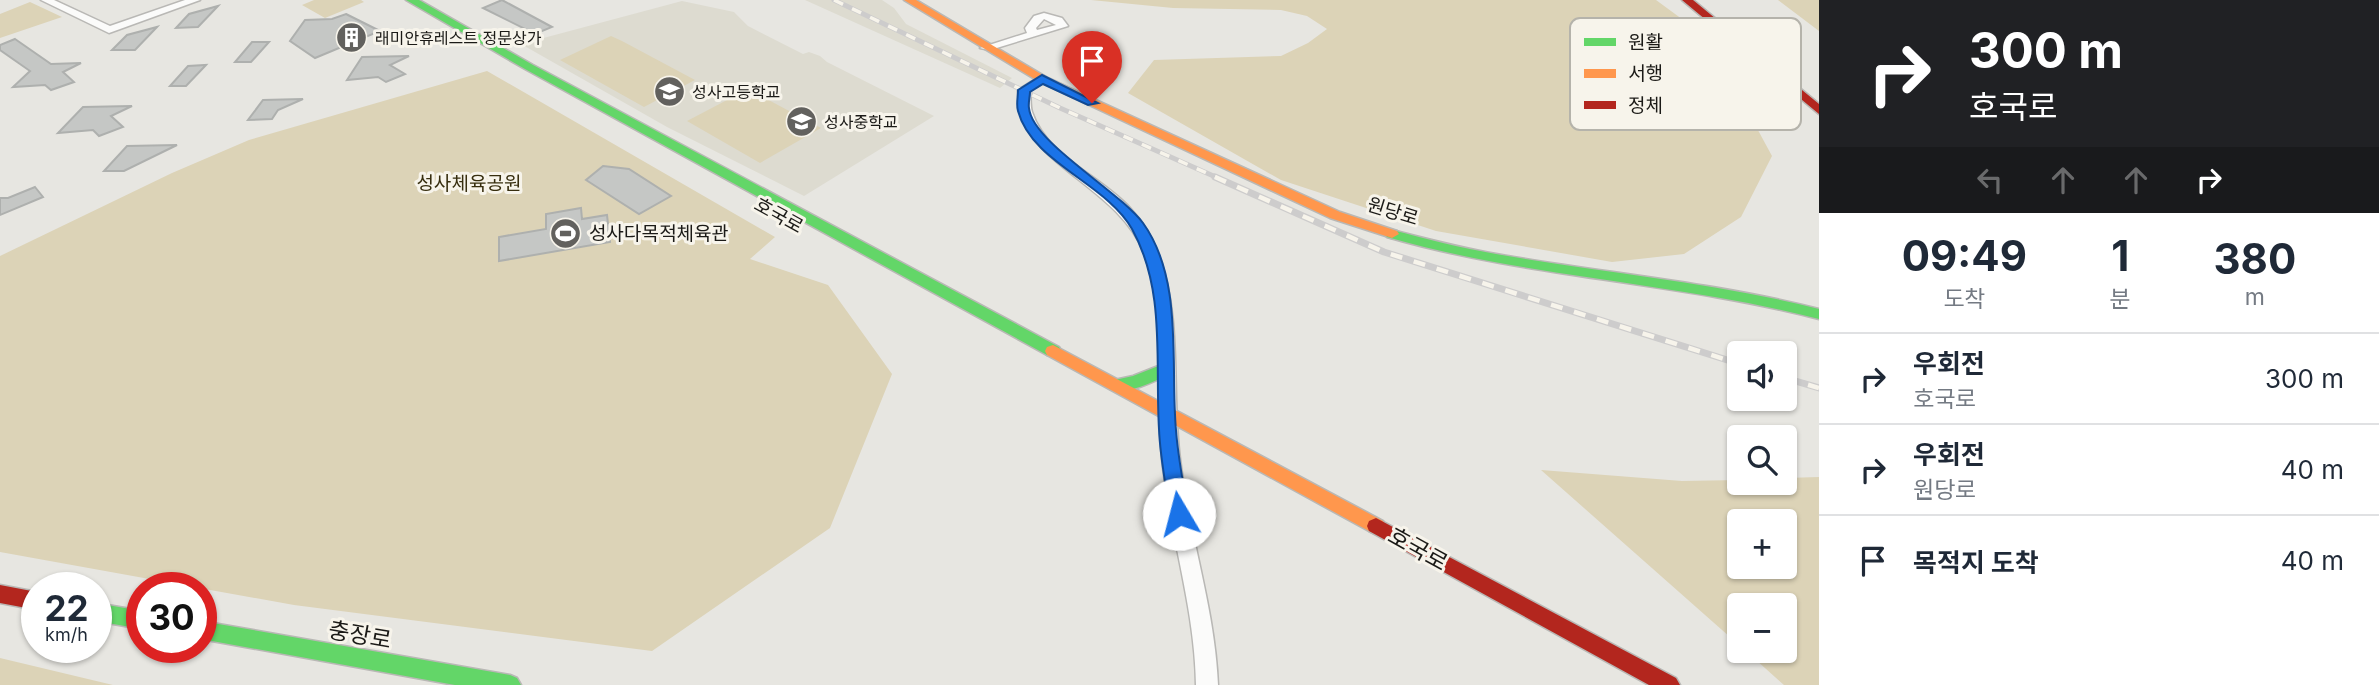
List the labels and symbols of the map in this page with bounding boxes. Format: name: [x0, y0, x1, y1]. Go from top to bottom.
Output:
legend: [1570, 18, 1801, 130]
building icon: 래미안휴레스트 정문상가: [335, 21, 369, 55]
place label: 래미안휴레스트 정문상가: [375, 28, 542, 48]
pin: [1062, 31, 1122, 103]
text: 원활: [1628, 31, 1663, 54]
text: 서행: [1628, 62, 1663, 85]
school or university icon: 성사고등학교: [652, 75, 686, 109]
place label: 성사고등학교: [692, 82, 780, 102]
text: 정체: [1628, 94, 1663, 117]
school or university icon: 성사중학교: [784, 105, 818, 139]
place label: 성사중학교: [824, 112, 898, 132]
park label: 성사체육공원: [417, 172, 521, 195]
street label: 호국로: [750, 193, 807, 238]
street label: 원당로: [1364, 193, 1421, 230]
sports icon: 성사다목적체육관: [549, 216, 583, 250]
place label: 성사다목적체육관: [589, 222, 729, 245]
position arrow: [1142, 477, 1216, 551]
street label: 호국로: [1383, 521, 1453, 577]
speed limit sign: 30: [126, 572, 217, 663]
street label: 충장로: [326, 616, 394, 654]

